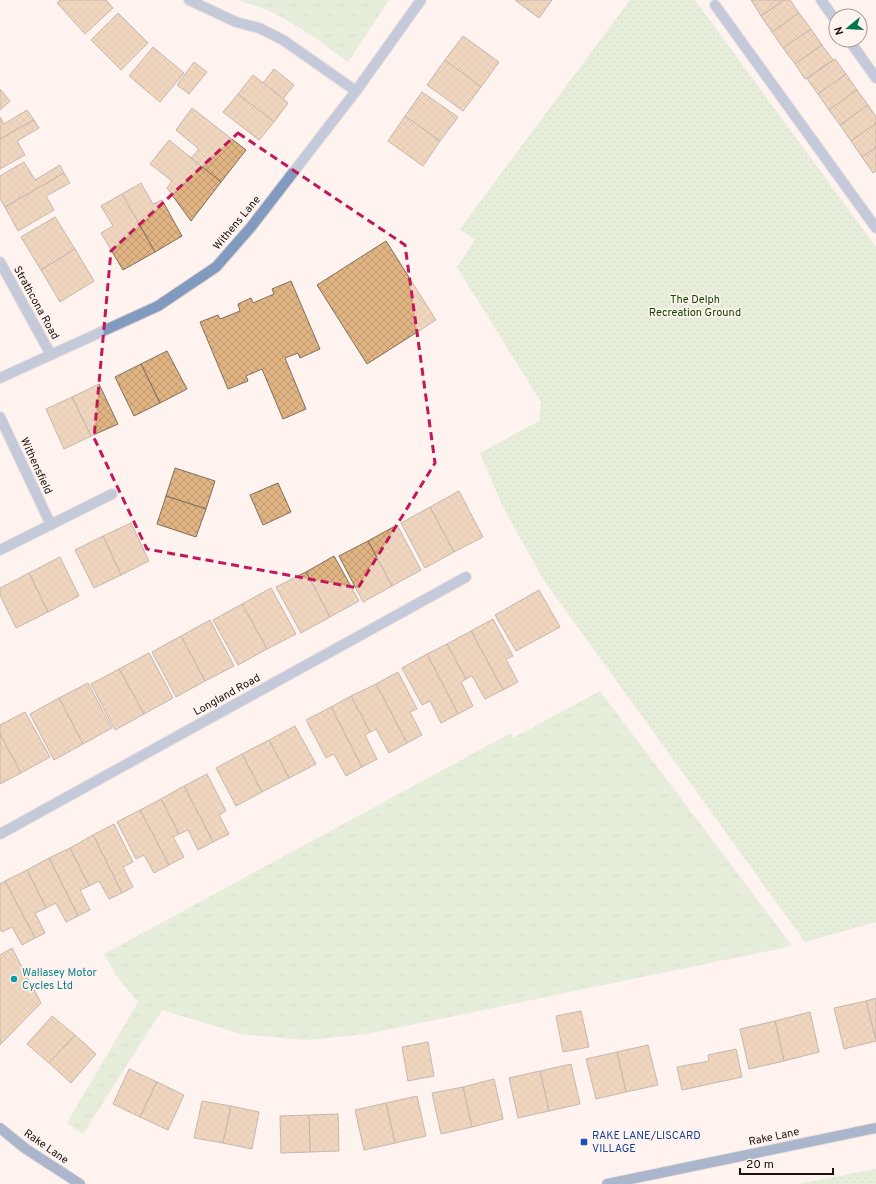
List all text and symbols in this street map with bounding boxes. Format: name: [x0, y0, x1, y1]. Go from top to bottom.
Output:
north arrow: [828, 8, 868, 48]
text: N: [832, 25, 847, 37]
street label: Withens Lane: [210, 193, 264, 253]
street label: Strathcona Road: [10, 264, 62, 342]
park label: The Delph Recreation Ground: [649, 293, 741, 320]
street label: Withensfield: [17, 435, 55, 497]
street label: Longland Road: [191, 671, 263, 719]
place label: Wallasey Motor Cycles Ltd: [22, 966, 97, 993]
marker: Wallasey Motor Cycles Ltd: [9, 974, 19, 984]
street label: Rake Lane: [747, 1125, 801, 1149]
street label: Rake Lane: [21, 1127, 71, 1168]
place label: RAKE LANE/LISCARD VILLAGE: [592, 1129, 701, 1156]
marker: RAKE LANE/LISCARD VILLAGE: [579, 1137, 589, 1147]
scale bar: [740, 1150, 833, 1176]
text: 20 m: [746, 1157, 774, 1173]

